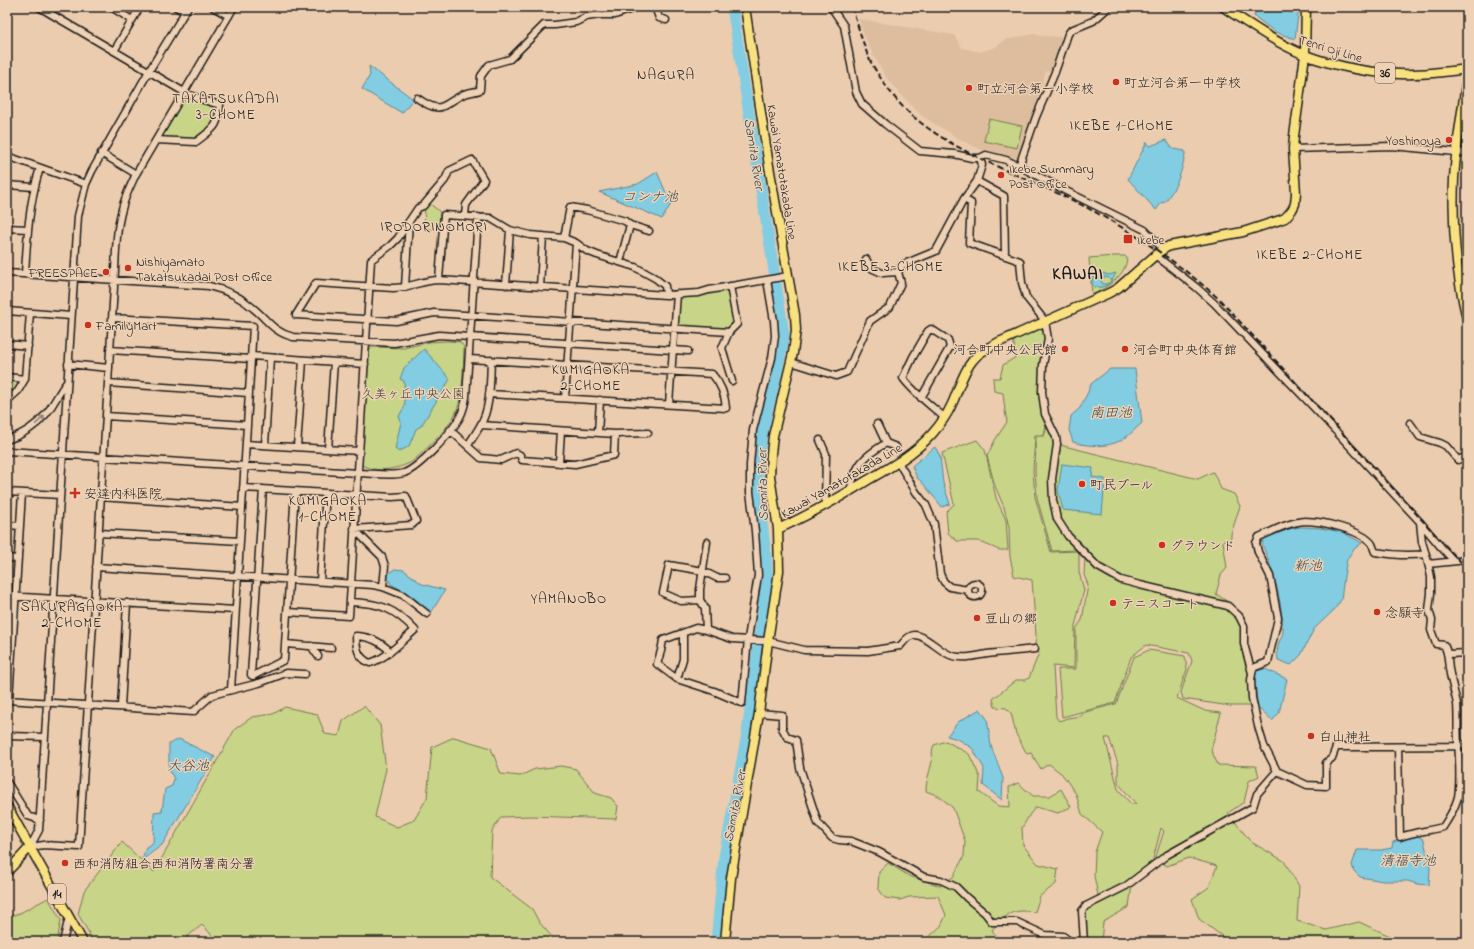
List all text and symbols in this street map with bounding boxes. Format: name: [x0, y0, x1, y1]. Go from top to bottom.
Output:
street label: Tenri Oji Line: [1297, 31, 1365, 68]
road number: 36: [1375, 63, 1395, 83]
district label: NAGURA: [637, 65, 695, 86]
place label: 町立河合第一中学校: [1124, 74, 1241, 93]
marker: 町立河合第一中学校: [1111, 77, 1121, 87]
place label: 町立河合第一小学校: [977, 80, 1094, 99]
marker: 町立河合第一小学校: [964, 83, 974, 93]
district label: TAKATSUKADAI 3-CHOME: [172, 89, 280, 126]
street label: Kawai Yamatotakada Line: [761, 103, 802, 241]
district label: IKEBE 1-CHOME: [1070, 116, 1174, 137]
water label: Samita River: [737, 117, 770, 193]
place label: Yoshinoya: [1386, 132, 1441, 152]
marker: Yoshinoya: [1444, 135, 1454, 145]
place label: Ikebe Summary Post Office: [1009, 160, 1094, 194]
marker: Ikebe Summary Post Office: [996, 170, 1006, 180]
water label: コンナ池: [622, 187, 679, 208]
district label: IRODORINOMORI: [380, 217, 488, 238]
place label: Ikebe: [1137, 231, 1164, 250]
marker: Ikebe: [1122, 233, 1134, 245]
district label: IKEBE 2-CHOME: [1256, 245, 1364, 266]
place label: Nishiyamato Takatsukadai Post Office: [136, 253, 272, 287]
district label: IKEBE 3-CHOME: [838, 257, 944, 278]
district label: KAWAI: [1052, 262, 1104, 287]
marker: Nishiyamato Takatsukadai Post Office: [123, 263, 133, 273]
place label: FREESPACE: [28, 264, 98, 283]
marker: FREESPACE: [101, 267, 111, 277]
place label: FamilyMart: [95, 317, 157, 337]
marker: FamilyMart: [83, 320, 93, 330]
place label: 河合町中央公民館: [953, 341, 1057, 360]
place label: 河合町中央体育館: [1133, 341, 1237, 360]
marker: 河合町中央公民館: [1060, 344, 1070, 354]
marker: 河合町中央体育館: [1120, 344, 1130, 354]
district label: KUMIGAOKA 2-CHOME: [552, 360, 630, 397]
park label: 久美ヶ丘中央公園: [361, 385, 465, 404]
water label: 南田池: [1090, 403, 1133, 424]
one-way arrow: [35, 415, 45, 425]
street label: Kawai Yamatotakada Line: [778, 439, 906, 524]
water label: Samita River: [752, 447, 775, 521]
place label: 町民プール: [1090, 476, 1153, 495]
marker: 町民プール: [1077, 479, 1087, 489]
place label: 安達内科医院: [84, 485, 162, 504]
marker: 安達内科医院: [69, 487, 81, 499]
district label: KUMIGAOKA 1-CHOME: [289, 491, 367, 528]
place label: グラウンド: [1170, 537, 1235, 556]
marker: グラウンド: [1157, 540, 1167, 550]
water label: 新池: [1294, 556, 1323, 577]
district label: YAMANOBO: [531, 589, 607, 610]
place label: テニスコート: [1121, 595, 1199, 614]
district label: SAKURAGAOKA 2-CHOME: [21, 597, 123, 634]
marker: テニスコート: [1108, 598, 1118, 608]
place label: 念願寺: [1385, 604, 1424, 623]
marker: 念願寺: [1372, 607, 1382, 617]
place label: 豆山の郷: [985, 610, 1037, 629]
marker: 豆山の郷: [972, 613, 982, 623]
place label: 白山神社: [1319, 728, 1371, 747]
marker: 白山神社: [1306, 731, 1316, 741]
water label: 大谷池: [167, 756, 210, 777]
water label: Samita River: [718, 767, 753, 844]
water label: 清福寺池: [1380, 851, 1437, 872]
place label: 西和消防組合西和消防署南分署: [73, 855, 255, 874]
marker: 西和消防組合西和消防署南分署: [60, 858, 70, 868]
road number: 14: [48, 884, 66, 904]

